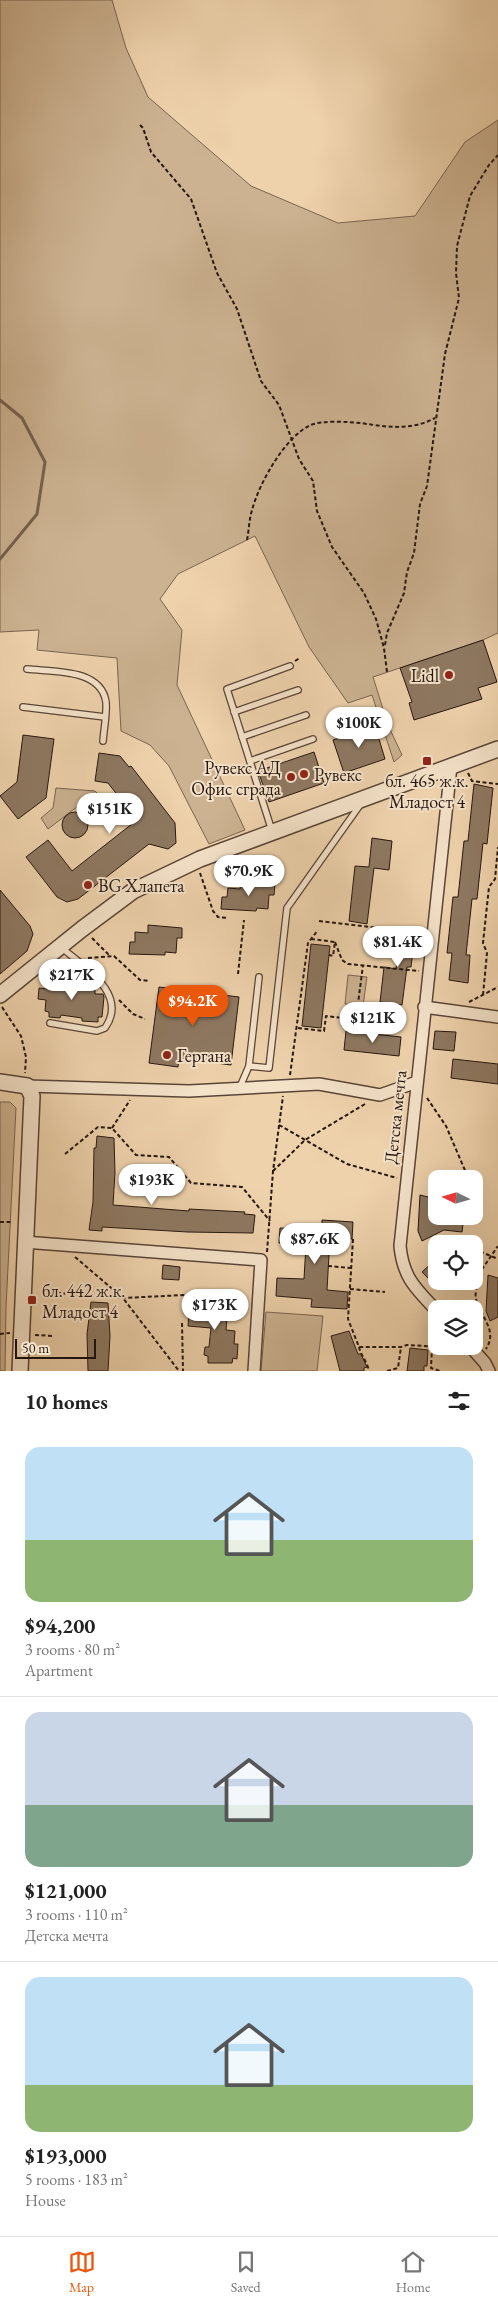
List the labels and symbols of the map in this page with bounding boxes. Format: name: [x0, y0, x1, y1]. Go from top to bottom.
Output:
place label: Lidl: [411, 664, 439, 687]
marker: Lidl: [443, 669, 455, 681]
pin: $100K: [324, 706, 394, 749]
marker: бл. 465 ж.к. Младост 4: [421, 755, 433, 767]
place label: Рувекс АД Офис сграда: [191, 756, 282, 800]
place label: Рувекс: [314, 763, 362, 786]
marker: Рувекс: [298, 768, 310, 780]
place label: бл. 465 ж.к. Младост 4: [385, 769, 469, 813]
marker: Рувекс АД Офис сграда: [285, 771, 297, 783]
pin: $151K: [75, 792, 145, 835]
pin: $70.9K: [208, 854, 290, 897]
place label: BG Хлапета: [98, 874, 185, 897]
marker: BG Хлапета: [82, 879, 94, 891]
pin: $81.4K: [357, 926, 439, 968]
pin: $217K: [37, 958, 107, 1001]
pin: $94.2K: [152, 984, 234, 1027]
pin: $121K: [338, 1002, 408, 1044]
place label: Гергана: [177, 1044, 232, 1067]
marker: Гергана: [161, 1049, 173, 1061]
street label: Детска мечта: [379, 1068, 411, 1165]
pin: $193K: [117, 1164, 187, 1206]
north arrow: [428, 1170, 482, 1225]
pin: $87.6K: [274, 1222, 356, 1265]
place label: бл. 442 ж.к. Младост 4: [42, 1279, 125, 1323]
pin: $173K: [180, 1288, 250, 1331]
marker: бл. 442 ж.к. Младост 4: [26, 1294, 38, 1306]
scale bar: [15, 1336, 96, 1359]

